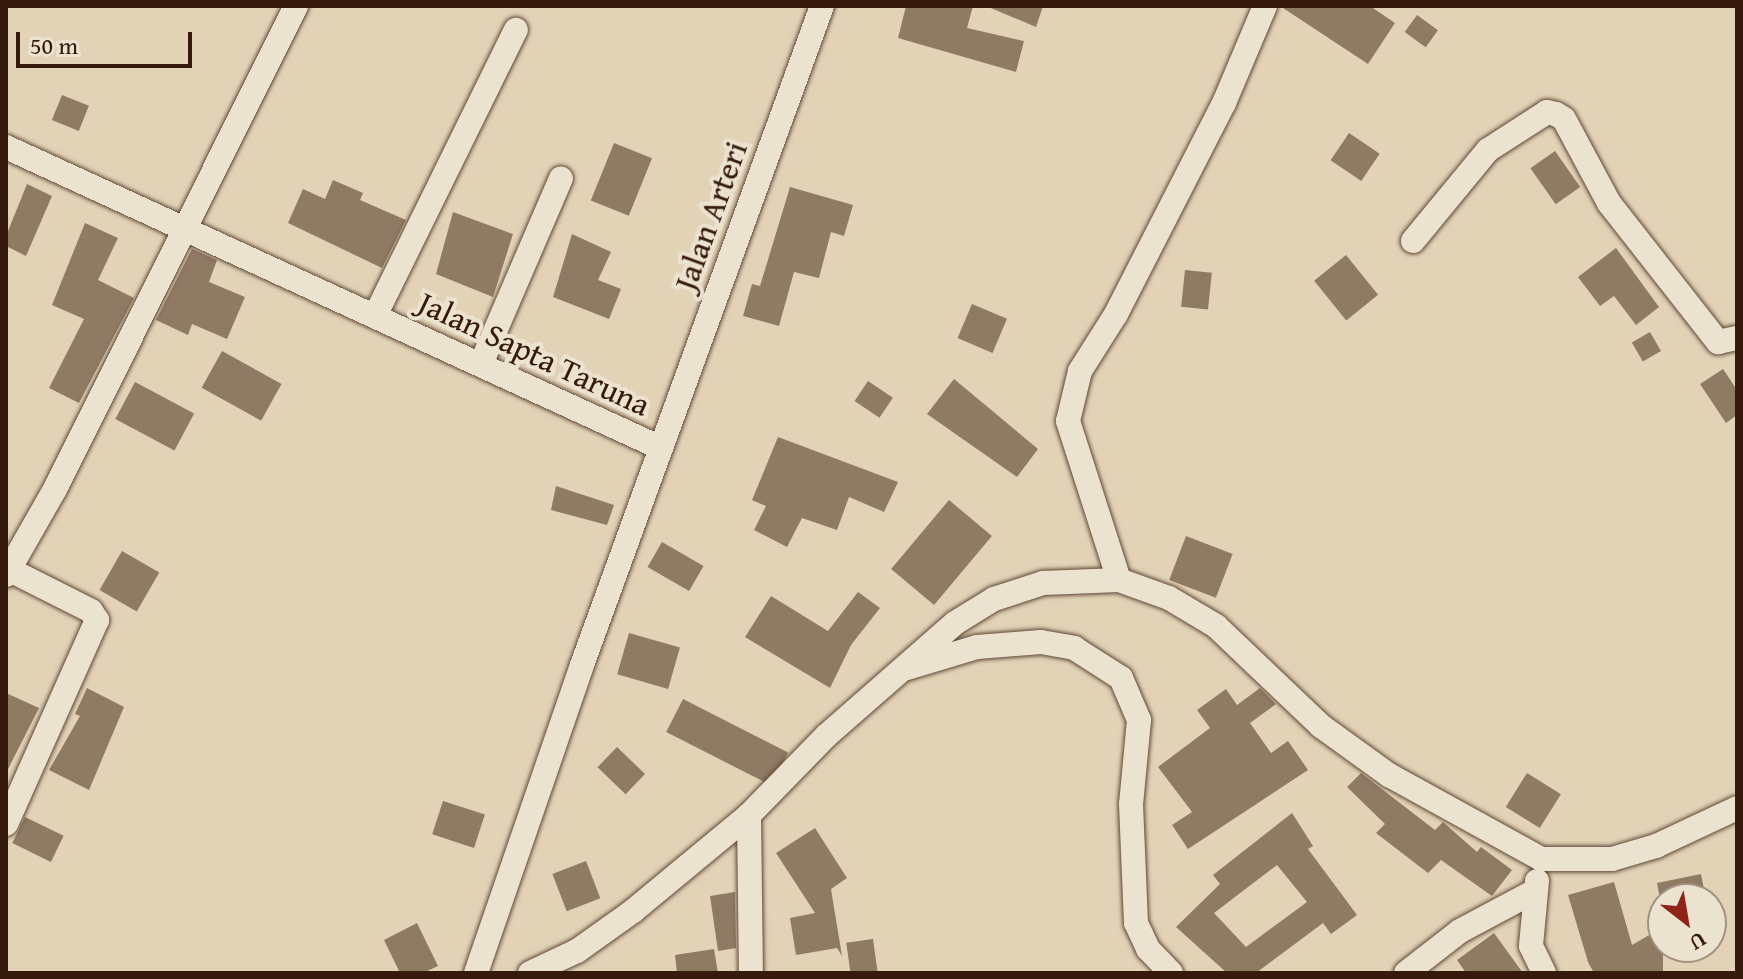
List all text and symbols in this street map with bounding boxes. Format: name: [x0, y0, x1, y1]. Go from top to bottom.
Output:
scale bar: [20, 16, 196, 66]
text: 50 m: [30, 28, 78, 63]
street label: Jalan Arteri: [666, 136, 756, 296]
street label: Jalan Sapta Taruna: [412, 284, 656, 424]
north arrow: [1647, 883, 1727, 963]
text: U: [1684, 924, 1713, 959]

